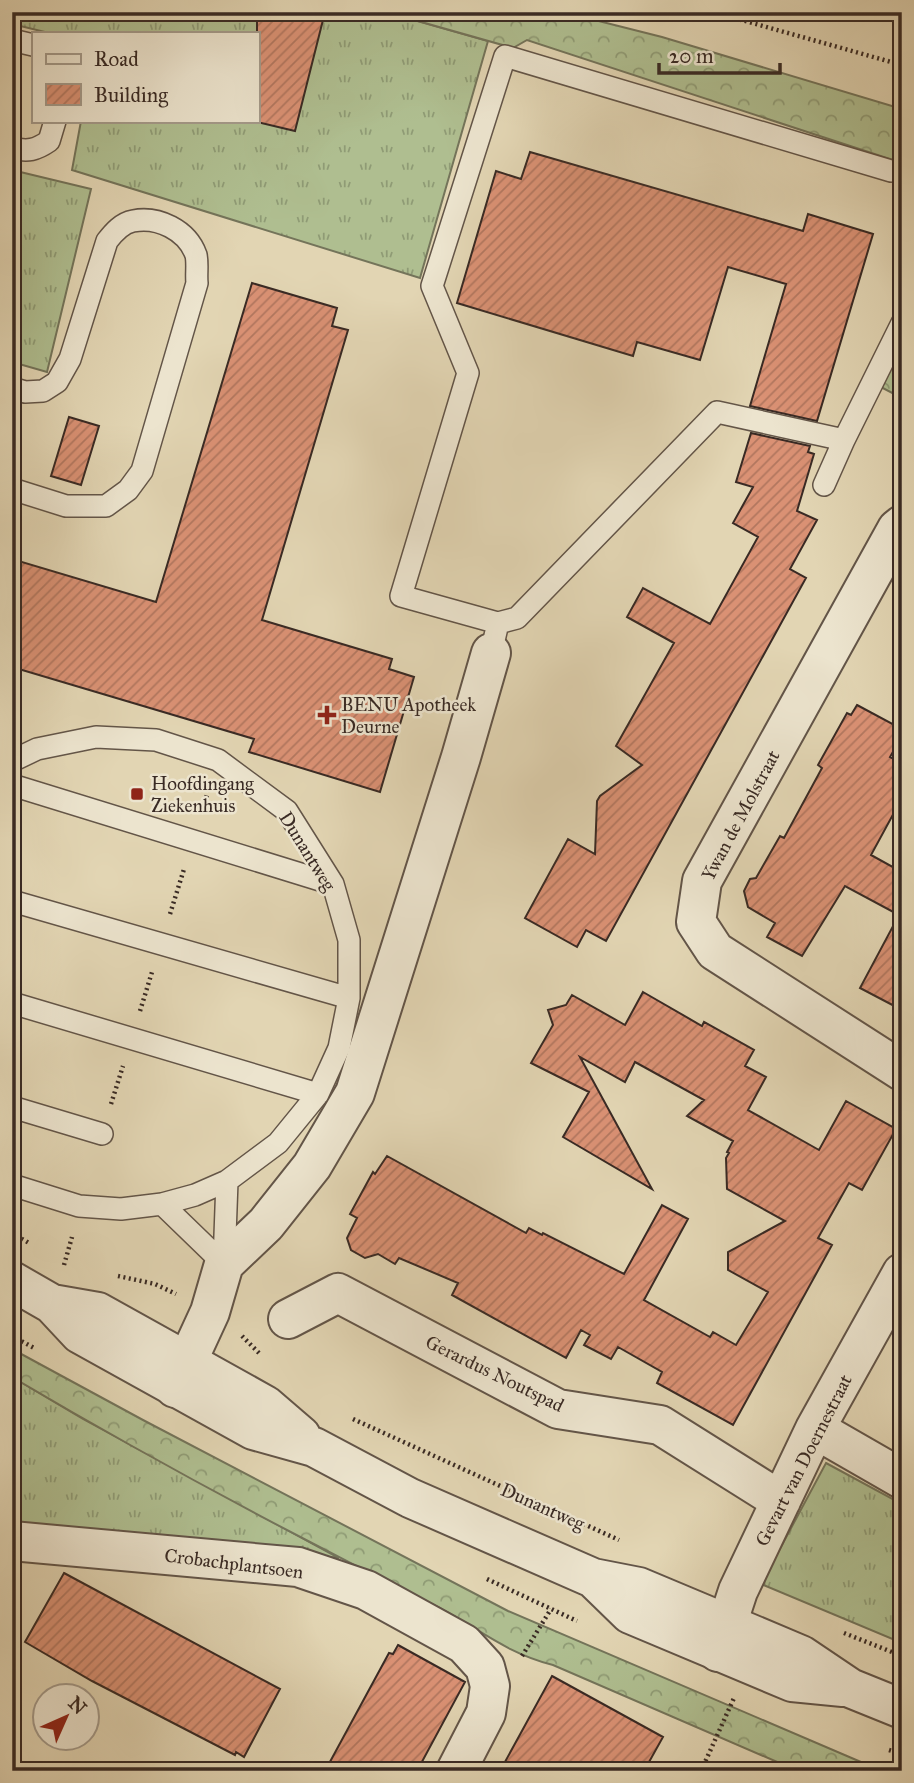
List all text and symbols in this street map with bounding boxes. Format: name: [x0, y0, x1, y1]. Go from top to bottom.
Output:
legend: [32, 32, 259, 122]
scale bar: [659, 32, 779, 76]
text: 20 m: [669, 43, 714, 69]
text: Road: [94, 46, 139, 72]
text: Building: [94, 82, 168, 108]
place label: BENU Apotheek Deurne: [341, 693, 476, 738]
marker: BENU Apotheek Deurne: [319, 707, 335, 723]
street label: Ywan de Molstraat: [696, 746, 785, 884]
place label: Hoofdingang Ziekenhuis: [151, 772, 254, 817]
marker: Hoofdingang Ziekenhuis: [129, 786, 145, 802]
street label: Dunantweg: [273, 807, 341, 896]
street label: Gerardus Noutspad: [422, 1330, 568, 1417]
street label: Gevart van Doernestraat: [750, 1370, 857, 1550]
street label: Dunantweg: [497, 1478, 588, 1536]
street label: Crobachplantsoen: [163, 1544, 305, 1583]
north arrow: [32, 1682, 102, 1752]
text: N: [64, 1691, 92, 1719]

